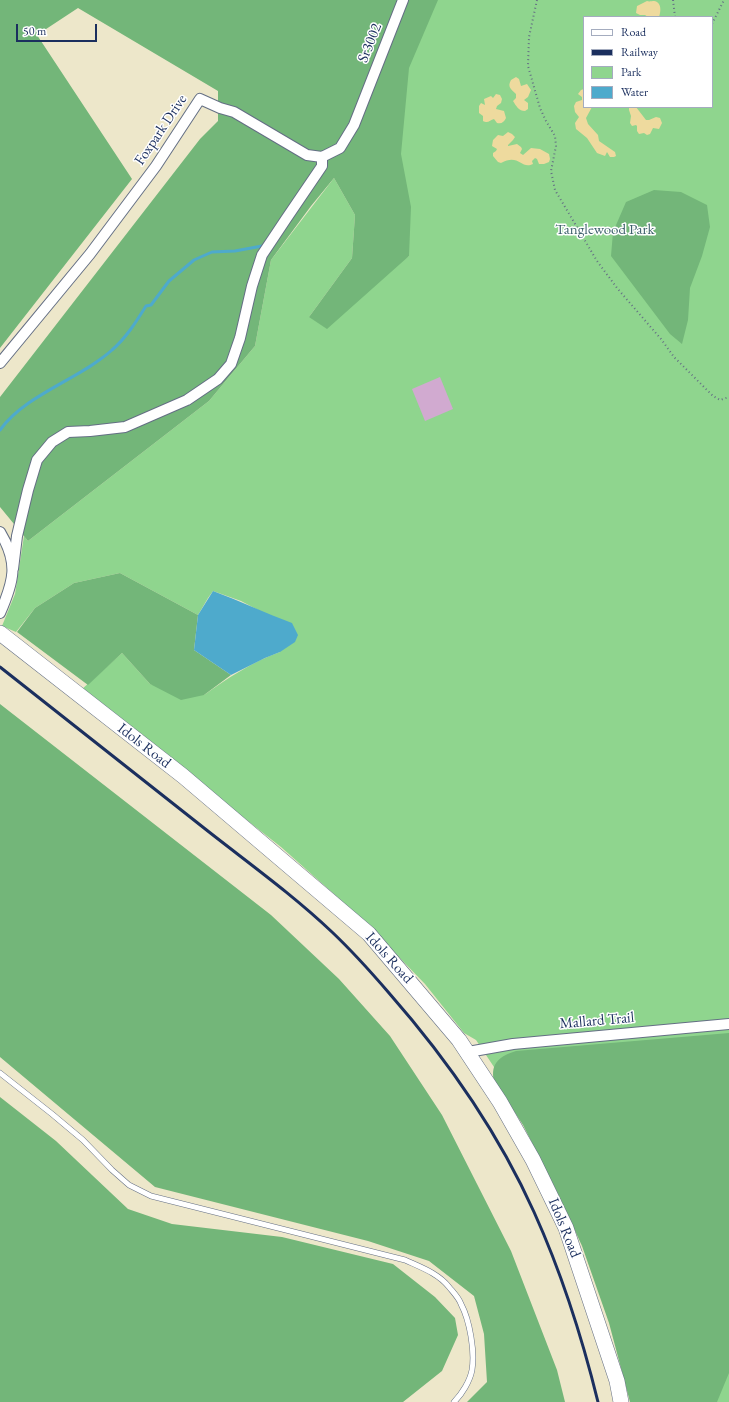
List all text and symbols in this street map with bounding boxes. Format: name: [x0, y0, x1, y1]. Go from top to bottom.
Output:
scale bar: [18, 16, 99, 42]
legend: [583, 16, 713, 108]
street label: Sr3002: [354, 21, 386, 65]
text: 50 m: [23, 23, 46, 39]
text: Road: [621, 24, 646, 40]
text: Railway: [621, 44, 658, 60]
text: Park: [621, 64, 641, 80]
text: Water: [621, 84, 648, 100]
street label: Foxpark Drive: [131, 91, 191, 169]
park label: Tanglewood Park: [555, 221, 655, 239]
street label: Idols Road: [114, 720, 174, 772]
street label: Idols Road: [361, 929, 417, 987]
street label: Mallard Trail: [559, 1009, 635, 1033]
street label: Idols Road: [544, 1196, 584, 1260]

